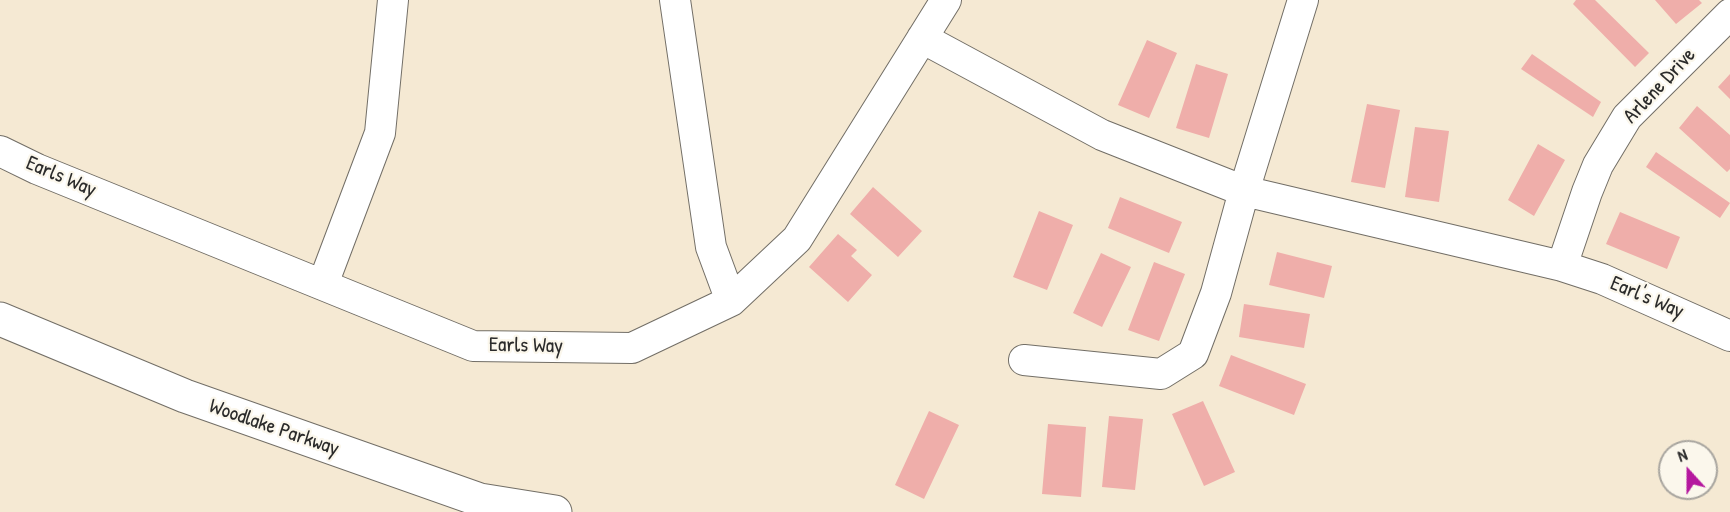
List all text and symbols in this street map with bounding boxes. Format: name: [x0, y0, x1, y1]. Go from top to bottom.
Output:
street label: Arlene Drive: [1619, 43, 1701, 129]
street label: Earls Way: [22, 151, 100, 203]
street label: Earl's Way: [1606, 271, 1688, 325]
street label: Earls Way: [489, 333, 563, 359]
street label: Woodlake Parkway: [206, 394, 342, 462]
north arrow: [1658, 440, 1718, 500]
text: N: [1674, 443, 1690, 467]

